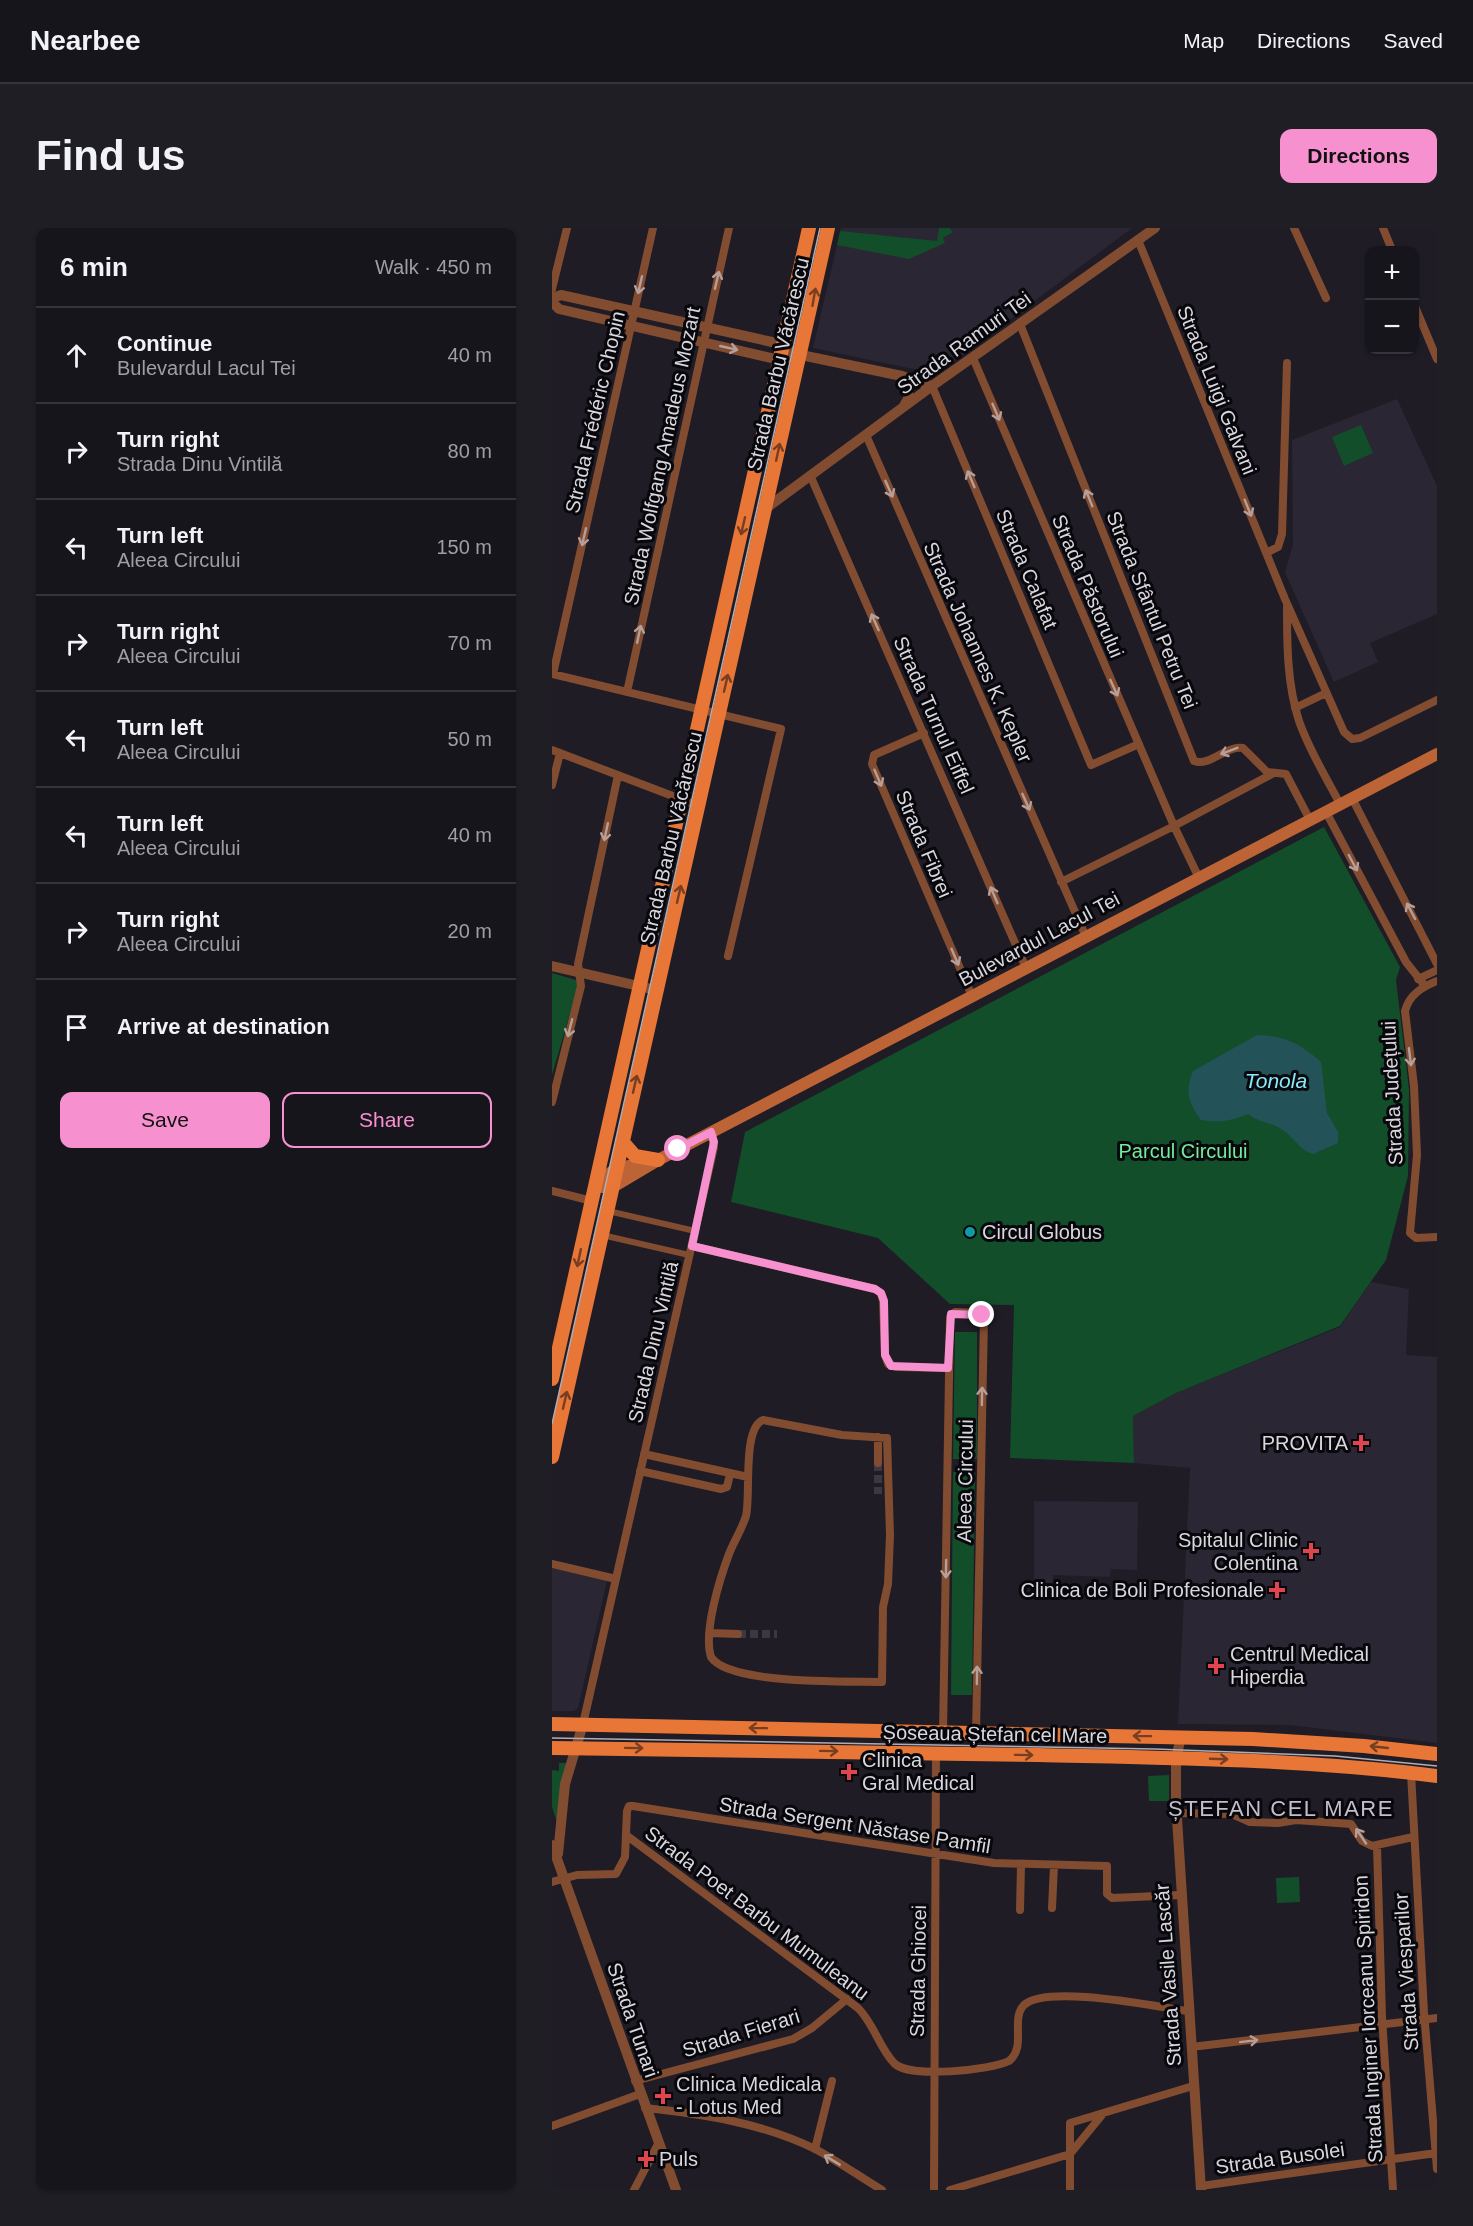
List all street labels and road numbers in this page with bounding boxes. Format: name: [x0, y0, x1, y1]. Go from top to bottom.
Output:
street label: Strada Barbu Văcărescu: [743, 255, 813, 473]
street label: Strada Ramuri Tei: [893, 287, 1035, 399]
street label: Strada Luigi Galvani: [1173, 302, 1261, 478]
street label: Strada Wolfgang Amadeus Mozart: [620, 304, 704, 607]
street label: Strada Frédéric Chopin: [561, 309, 629, 515]
street label: Strada Calafat: [992, 506, 1062, 633]
street label: Strada Sfântul Petru Tei: [1102, 508, 1202, 712]
street label: Strada Păstorului: [1048, 511, 1128, 661]
street label: Strada Johannes K. Kepler: [919, 538, 1037, 766]
street label: Strada Turnul Eiffel: [889, 633, 979, 797]
street label: Strada Barbu Văcărescu: [636, 729, 706, 947]
street label: Strada Fibrei: [892, 787, 956, 901]
street label: Bulevardul Lacul Tei: [955, 887, 1123, 991]
street label: Strada Județului: [1377, 1020, 1407, 1166]
street label: Strada Dinu Vintilă: [624, 1258, 683, 1425]
street label: Aleea Circului: [953, 1419, 977, 1543]
street label: Șoseaua Ștefan cel Mare: [883, 1721, 1107, 1747]
street label: Strada Sergent Năstase Pamfil: [718, 1793, 992, 1857]
street label: Strada Poet Barbu Mumuleanu: [641, 1822, 873, 2004]
street label: Strada Inginer Iorceanu Spiridon: [1349, 1875, 1387, 2163]
street label: Strada Vasile Lascăr: [1151, 1883, 1185, 2067]
street label: Strada Viesparilor: [1389, 1892, 1423, 2052]
street label: Strada Ghiocei: [906, 1905, 930, 2037]
street label: Strada Tunari: [603, 1960, 663, 2080]
street label: Strada Fierari: [680, 2005, 802, 2061]
street label: Strada Busolei: [1214, 2138, 1346, 2178]

